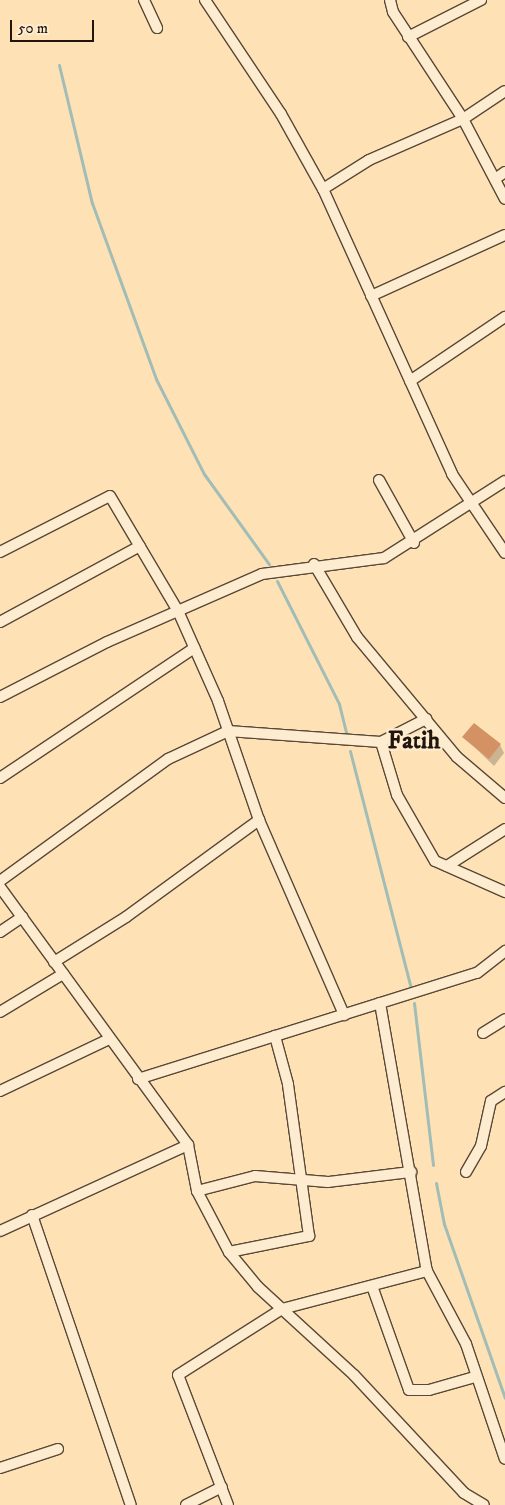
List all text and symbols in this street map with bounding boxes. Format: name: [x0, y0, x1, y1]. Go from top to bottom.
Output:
scale bar: [12, 10, 96, 42]
text: 50 m: [18, 19, 48, 38]
district label: Fatih: [388, 726, 440, 756]

